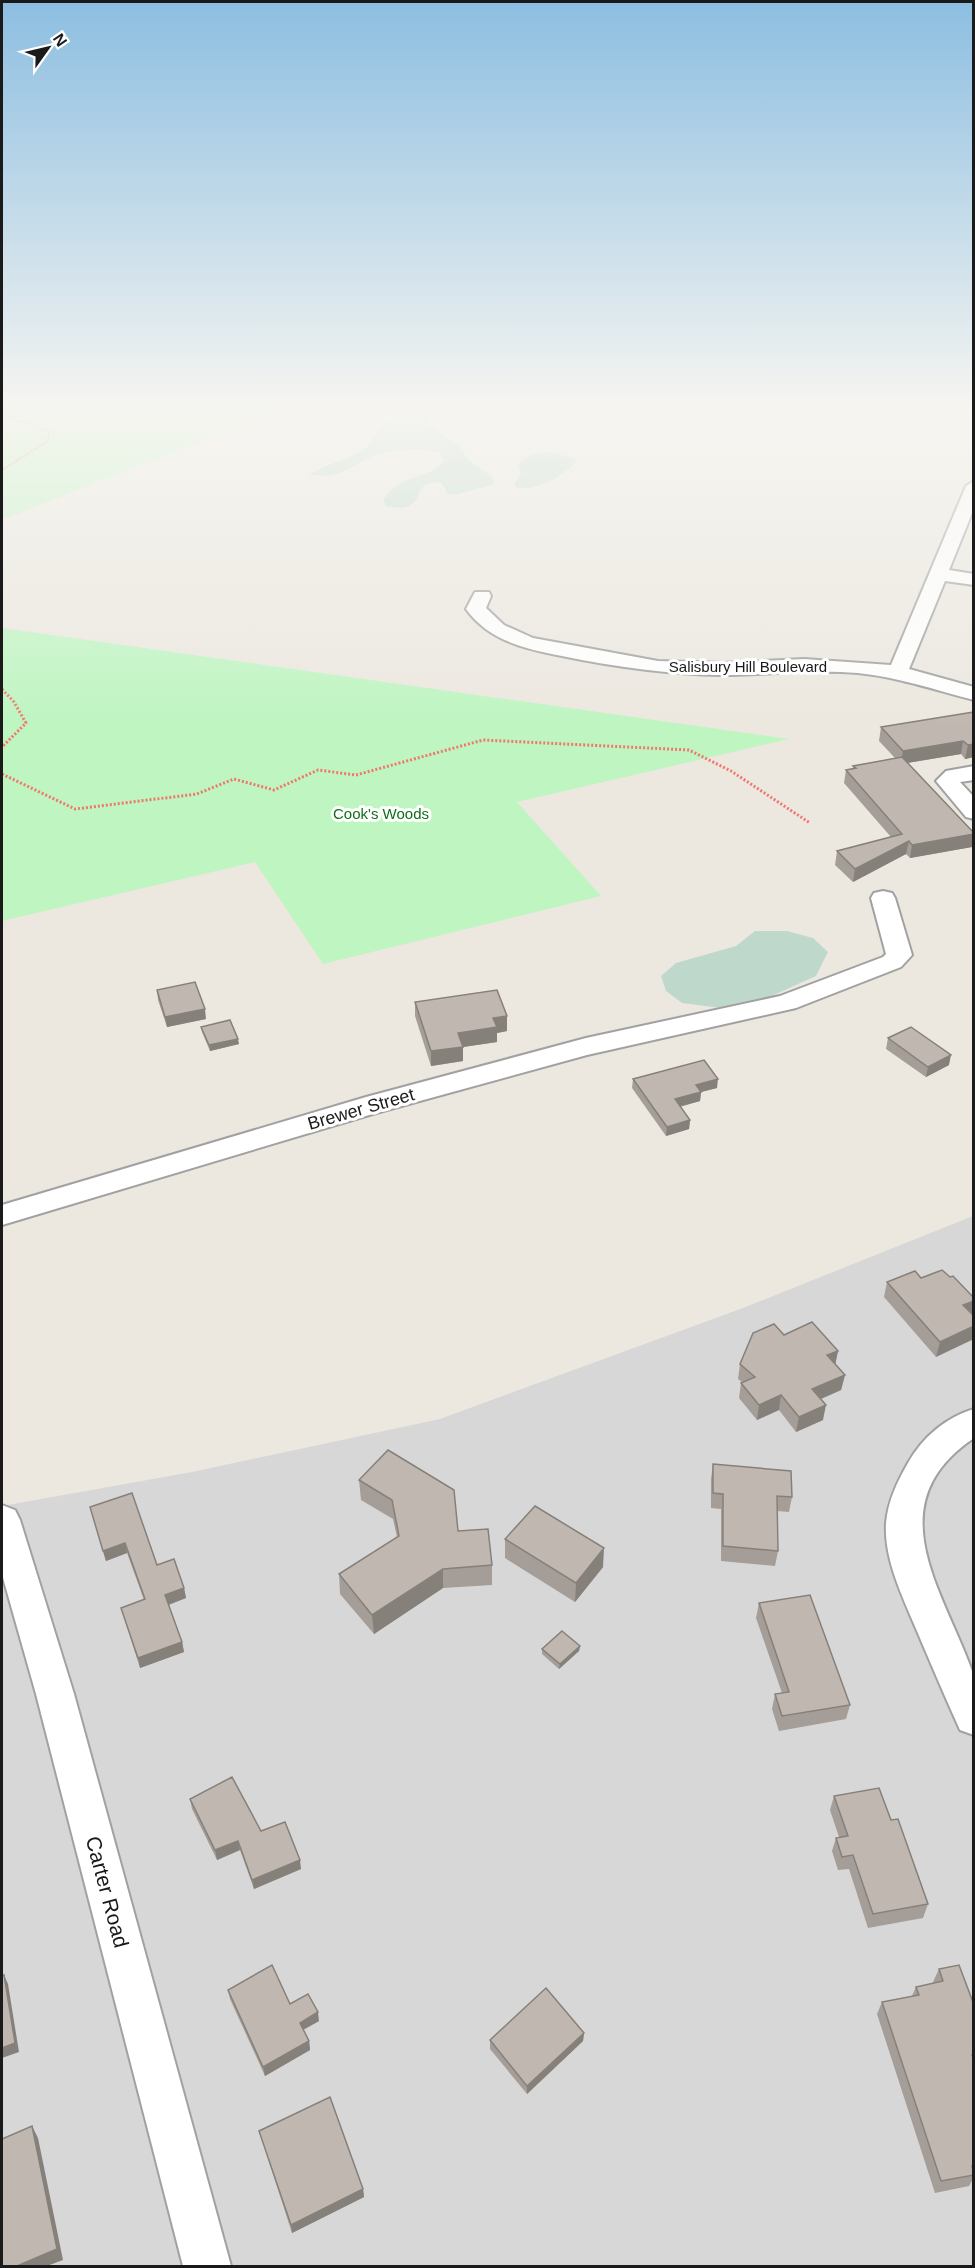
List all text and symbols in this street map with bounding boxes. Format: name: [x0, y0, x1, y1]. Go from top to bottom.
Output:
north arrow: [18, 18, 78, 78]
text: N: [50, 30, 70, 49]
street label: Salisbury Hill Boulevard: [669, 658, 827, 675]
park label: Cook's Woods: [333, 805, 429, 822]
street label: Brewer Street: [305, 1084, 417, 1134]
street label: Carter Road: [82, 1834, 133, 1950]

